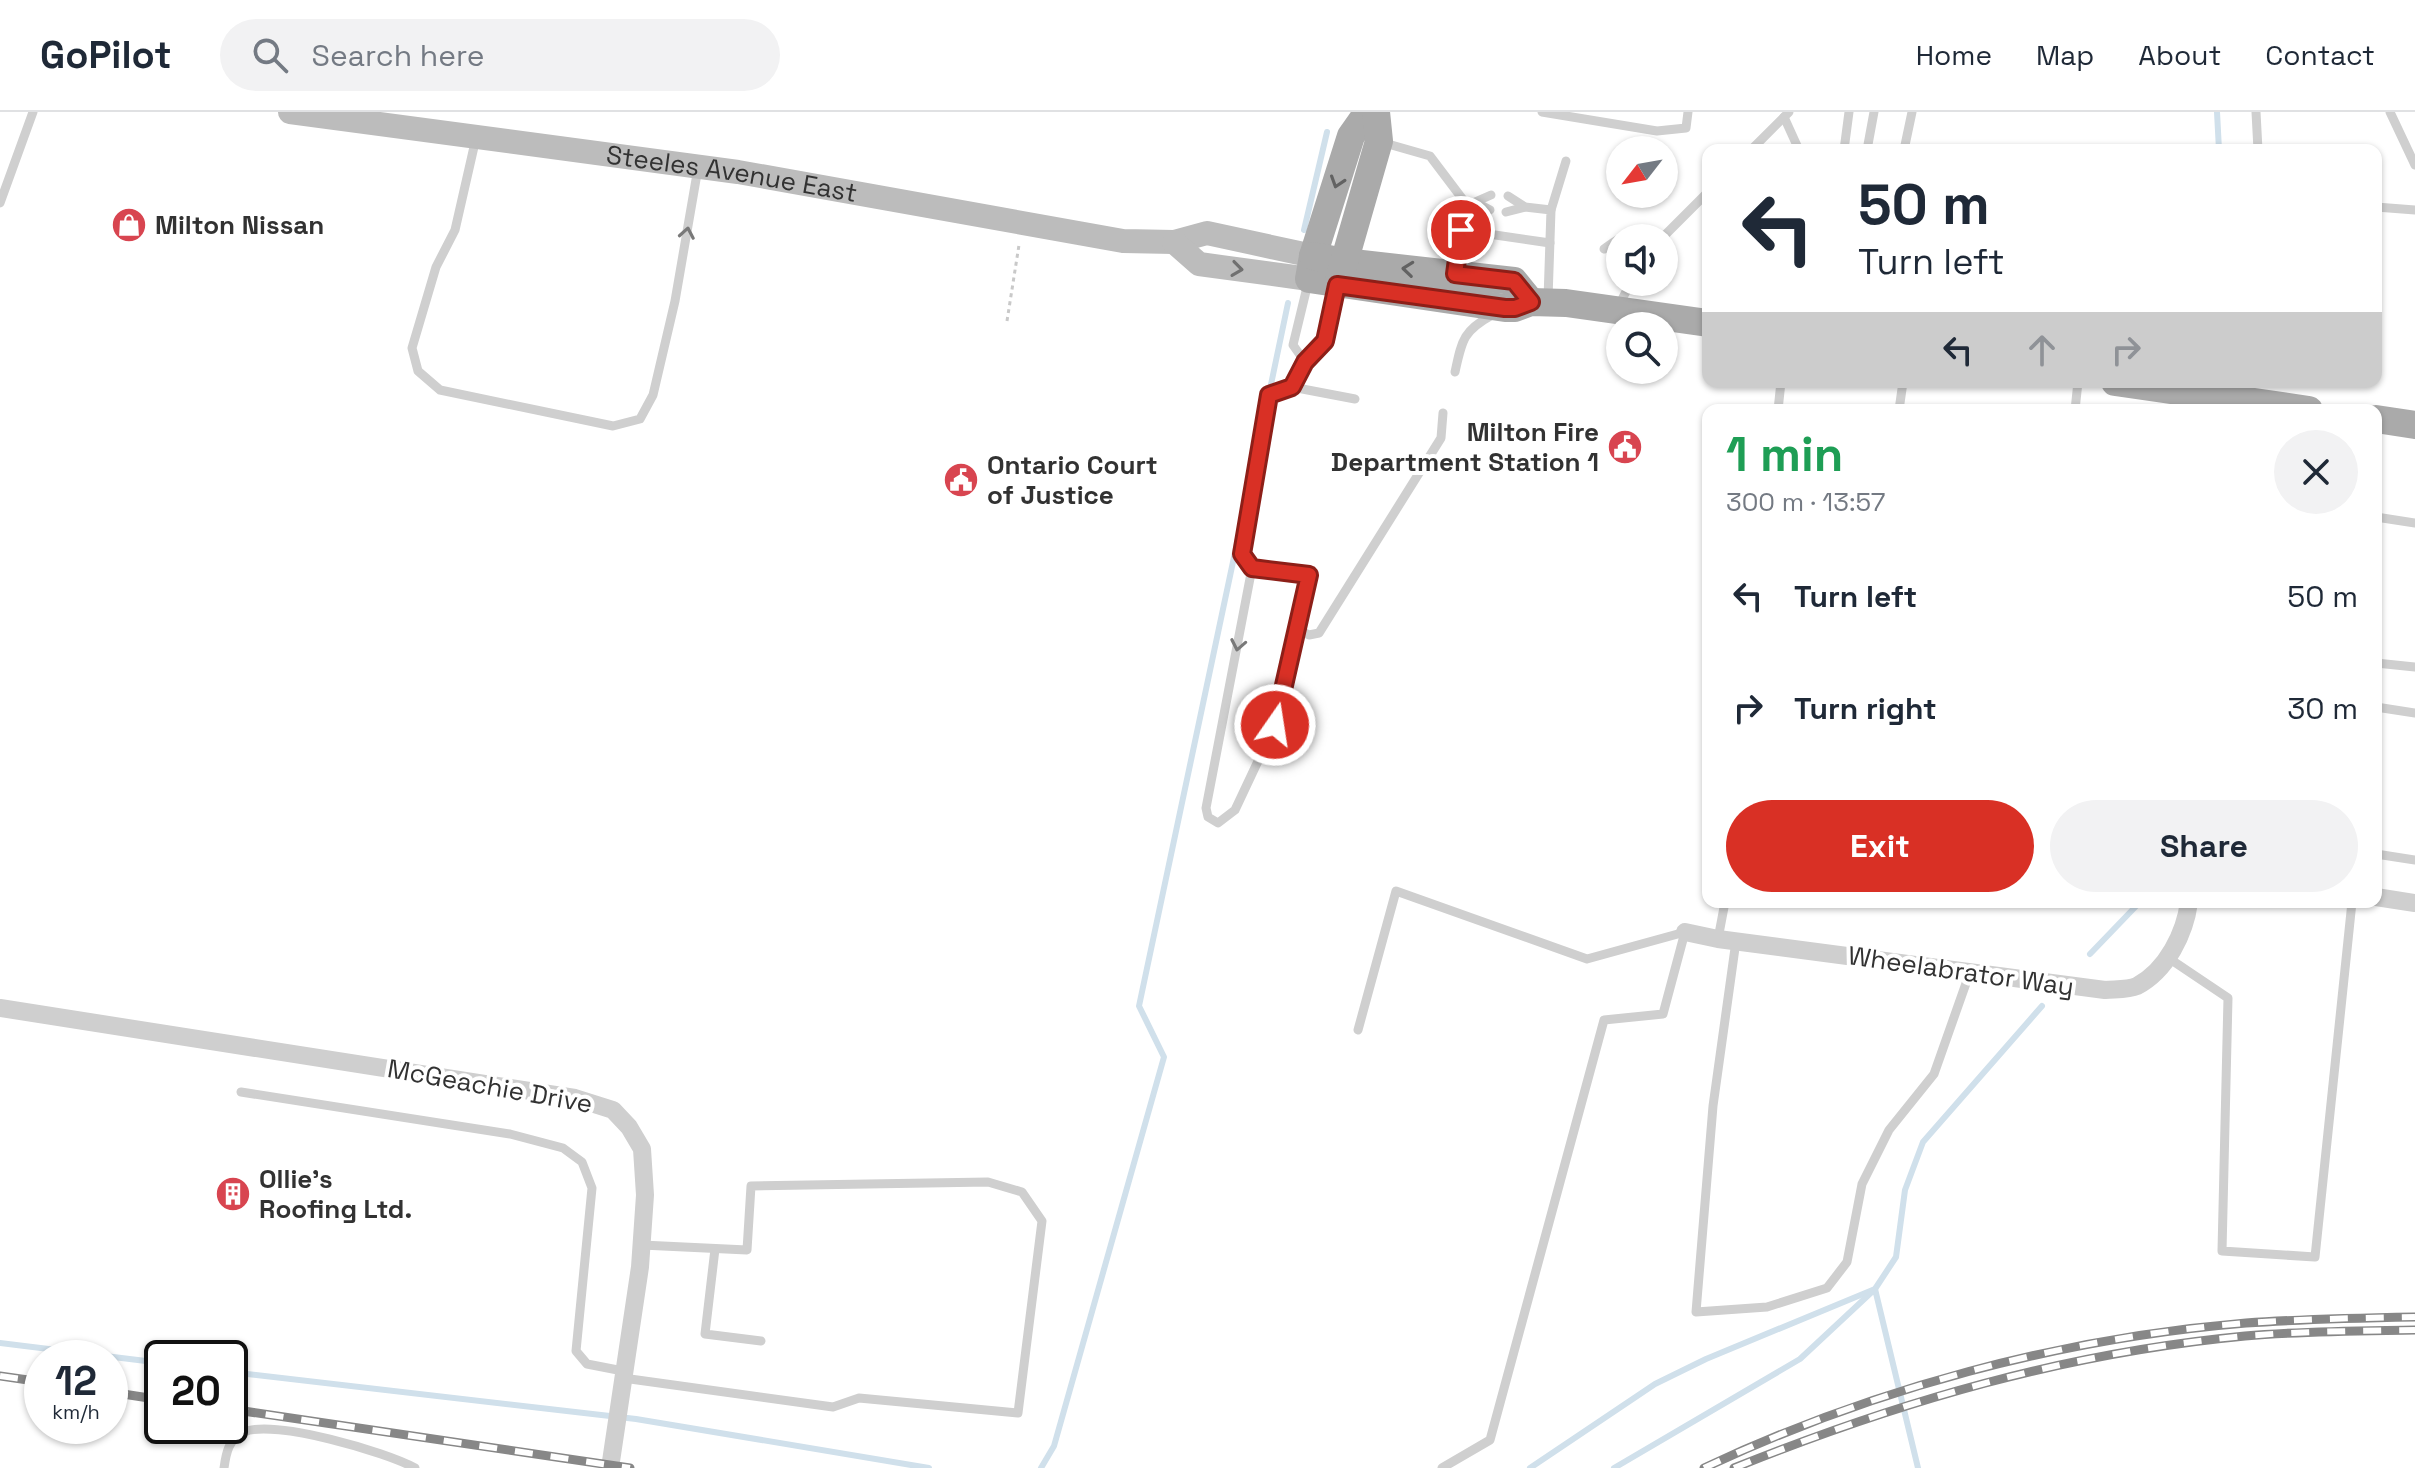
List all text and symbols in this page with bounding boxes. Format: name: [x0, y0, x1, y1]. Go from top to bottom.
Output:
search box: [220, 19, 780, 91]
text: GoPilot: [40, 31, 172, 79]
icon: search: [248, 33, 292, 77]
text: Search here: [312, 36, 484, 75]
text: Home: [1916, 37, 1992, 73]
text: Map: [2036, 37, 2094, 73]
text: About: [2138, 37, 2221, 73]
text: Contact: [2265, 37, 2375, 73]
north arrow: [1606, 136, 1678, 208]
map controls: [1606, 136, 1678, 384]
street label: Steeles Avenue East: [604, 138, 860, 210]
text: 50 m: [1858, 169, 1990, 240]
one-way arrow: [1330, 175, 1346, 188]
icon: left: [1726, 176, 1830, 280]
pin: [1427, 196, 1495, 264]
shop icon: Milton Nissan: [110, 206, 148, 244]
place label: Milton Nissan: [155, 208, 324, 242]
icon: arrive: [1439, 208, 1483, 252]
button: sound: [1606, 224, 1678, 296]
one-way arrow: [677, 227, 694, 240]
text: Turn left: [1858, 239, 2005, 285]
one-way arrow: [1230, 260, 1244, 277]
one-way arrow: [1401, 261, 1415, 278]
button: search: [1606, 312, 1678, 384]
icon: left: [1936, 328, 1980, 372]
icon: ahead: [2020, 328, 2064, 372]
icon: right: [2104, 328, 2148, 372]
place label: Milton Fire Department Station 1: [1331, 415, 1599, 479]
text: 1 min: [1726, 424, 1843, 485]
public building icon: Milton Fire Department Station 1: [1606, 428, 1644, 466]
button: close: [2274, 430, 2358, 514]
place label: Ontario Court of Justice: [987, 448, 1158, 512]
public building icon: Ontario Court of Justice: [942, 461, 980, 499]
text: 300 m · 13:57: [1726, 485, 1885, 519]
icon: left: [1726, 574, 1770, 618]
text: Turn left: [1794, 577, 1917, 616]
text: 50 m: [2287, 577, 2358, 616]
one-way arrow: [1230, 638, 1247, 651]
position arrow: [1233, 683, 1317, 767]
icon: right: [1726, 686, 1770, 730]
text: Turn right: [1794, 689, 1937, 728]
text: 30 m: [2287, 689, 2358, 728]
button: Exit: [1726, 800, 2034, 892]
button: Share: [2050, 800, 2358, 892]
street label: Wheelabrator Way: [1846, 938, 2076, 1004]
street label: McGeachie Drive: [385, 1051, 595, 1121]
place label: Ollie's Roofing Ltd.: [259, 1162, 412, 1226]
building icon: Ollie's Roofing Ltd.: [214, 1175, 252, 1213]
speed limit sign: 20: [144, 1340, 248, 1444]
text: 12: [55, 1356, 97, 1407]
text: km/h: [52, 1399, 100, 1425]

